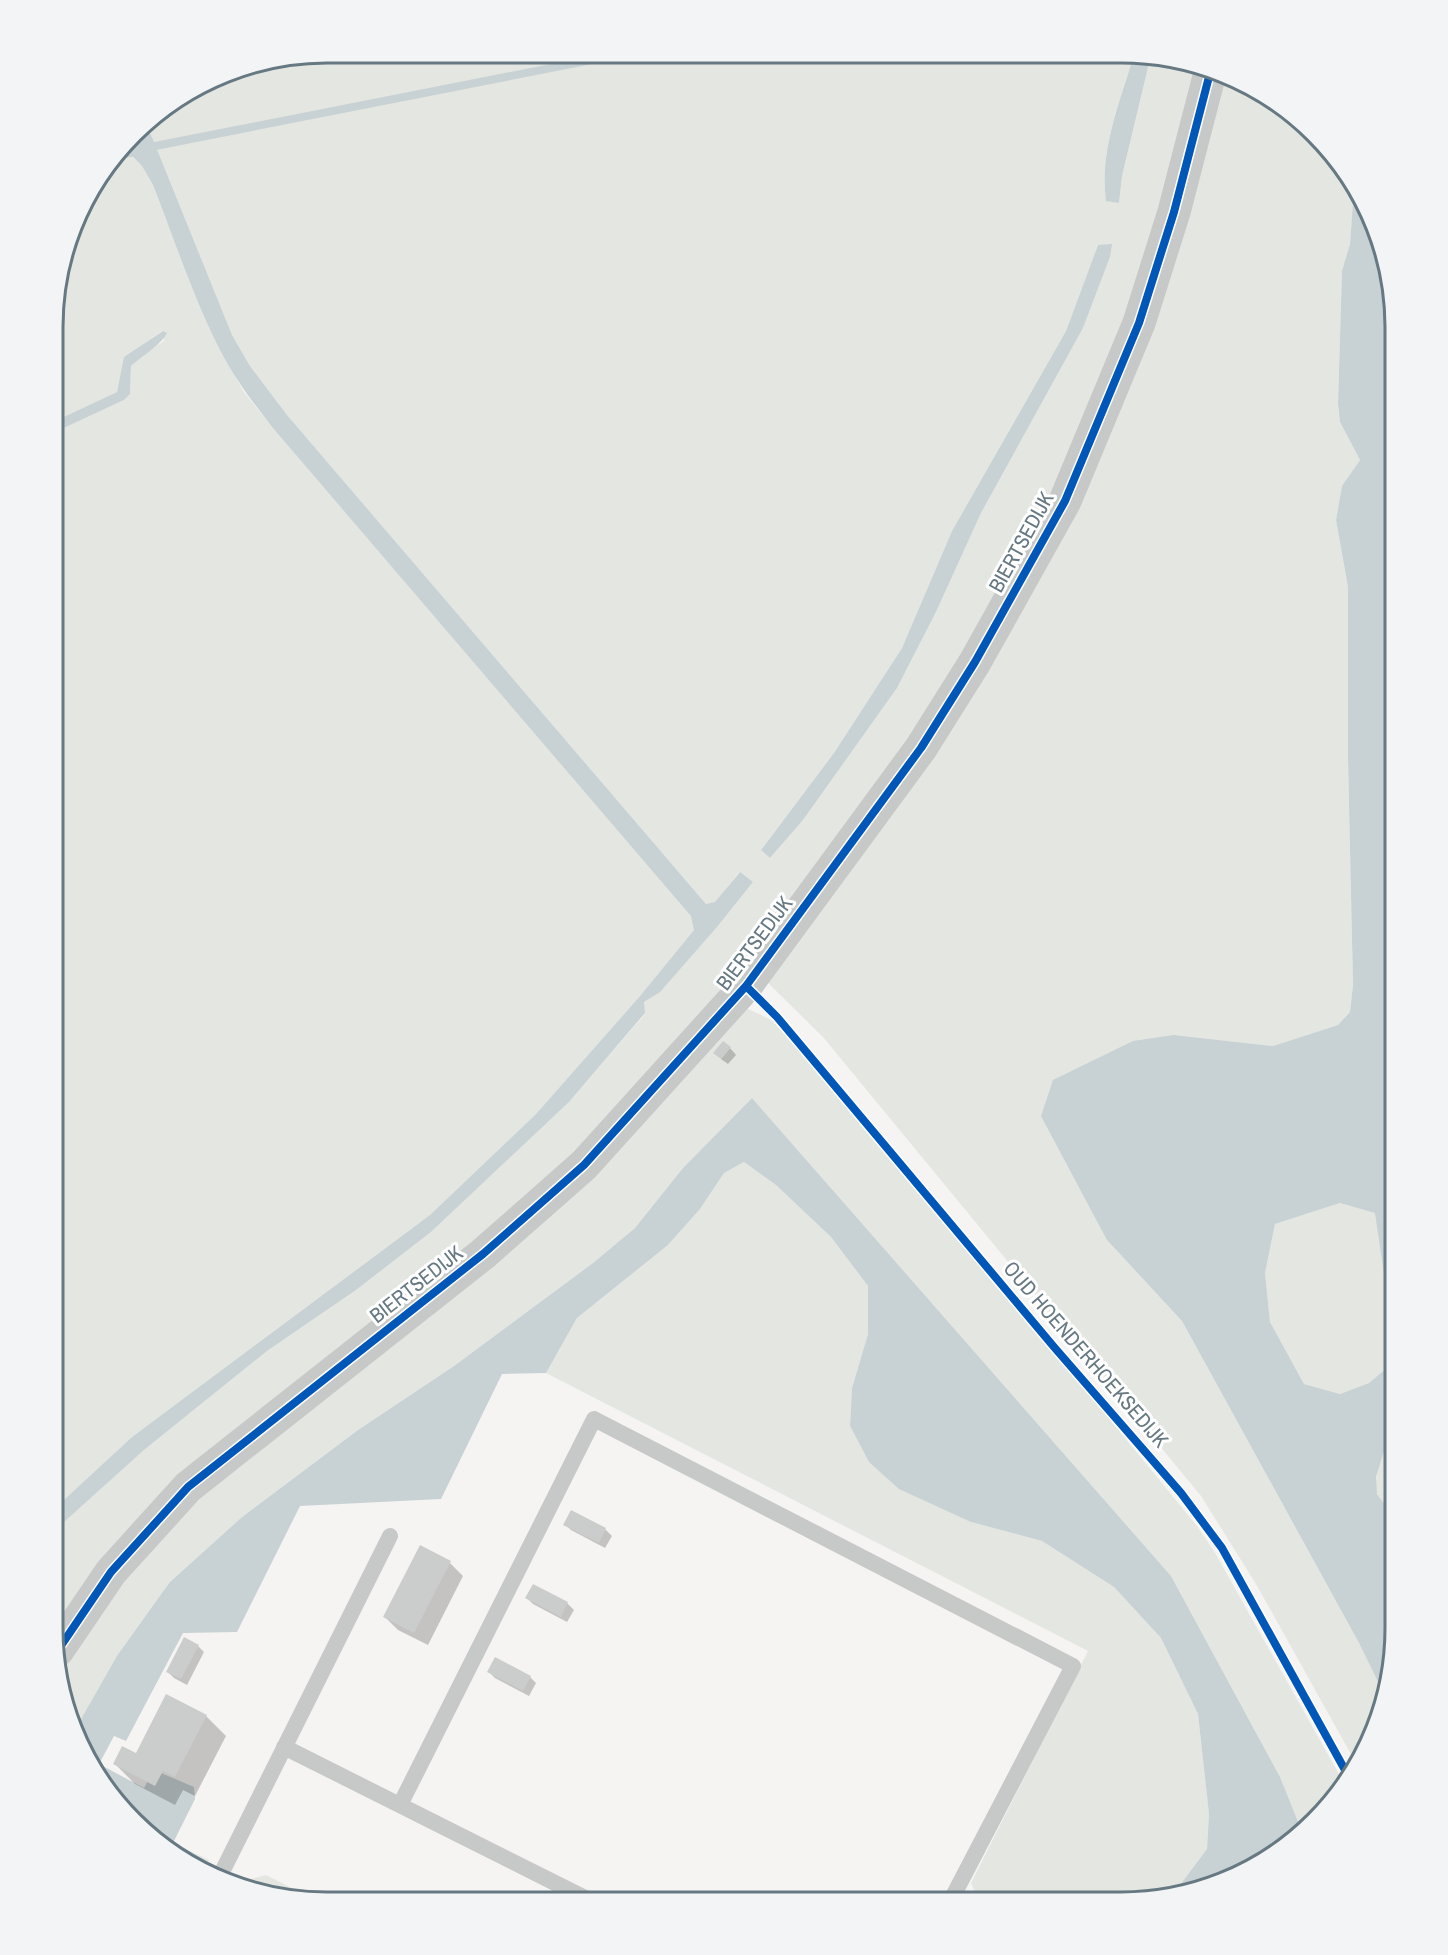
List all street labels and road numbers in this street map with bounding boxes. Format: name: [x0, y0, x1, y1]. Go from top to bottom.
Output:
street label: BIERTSEDIJK: [981, 486, 1061, 597]
street label: BIERTSEDIJK: [709, 890, 799, 996]
street label: BIERTSEDIJK: [363, 1238, 469, 1330]
street label: OUD HOENDERHOEKSEDIJK: [997, 1255, 1175, 1454]

